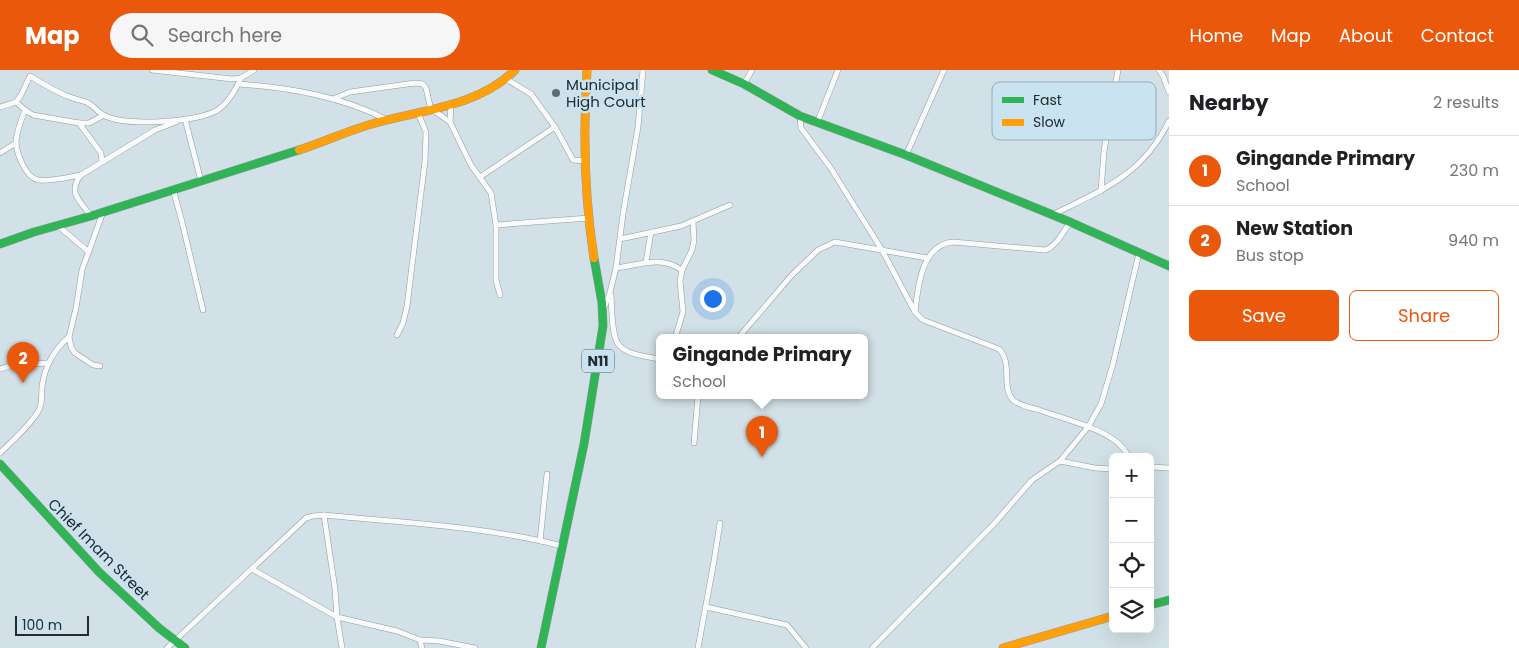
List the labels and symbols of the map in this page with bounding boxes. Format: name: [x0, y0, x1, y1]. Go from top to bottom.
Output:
place label: Municipal High Court: [566, 74, 646, 112]
legend: [992, 82, 1156, 140]
marker: Municipal High Court: [550, 87, 562, 99]
text: Fast: [1033, 90, 1062, 110]
text: Slow: [1033, 112, 1066, 132]
your location: [700, 286, 726, 312]
pin: 2: [7, 342, 39, 383]
road number: N11: [582, 350, 614, 372]
pin: 1: [746, 416, 778, 457]
street label: Chief Imam Street: [44, 494, 154, 604]
scale bar: [15, 613, 89, 636]

